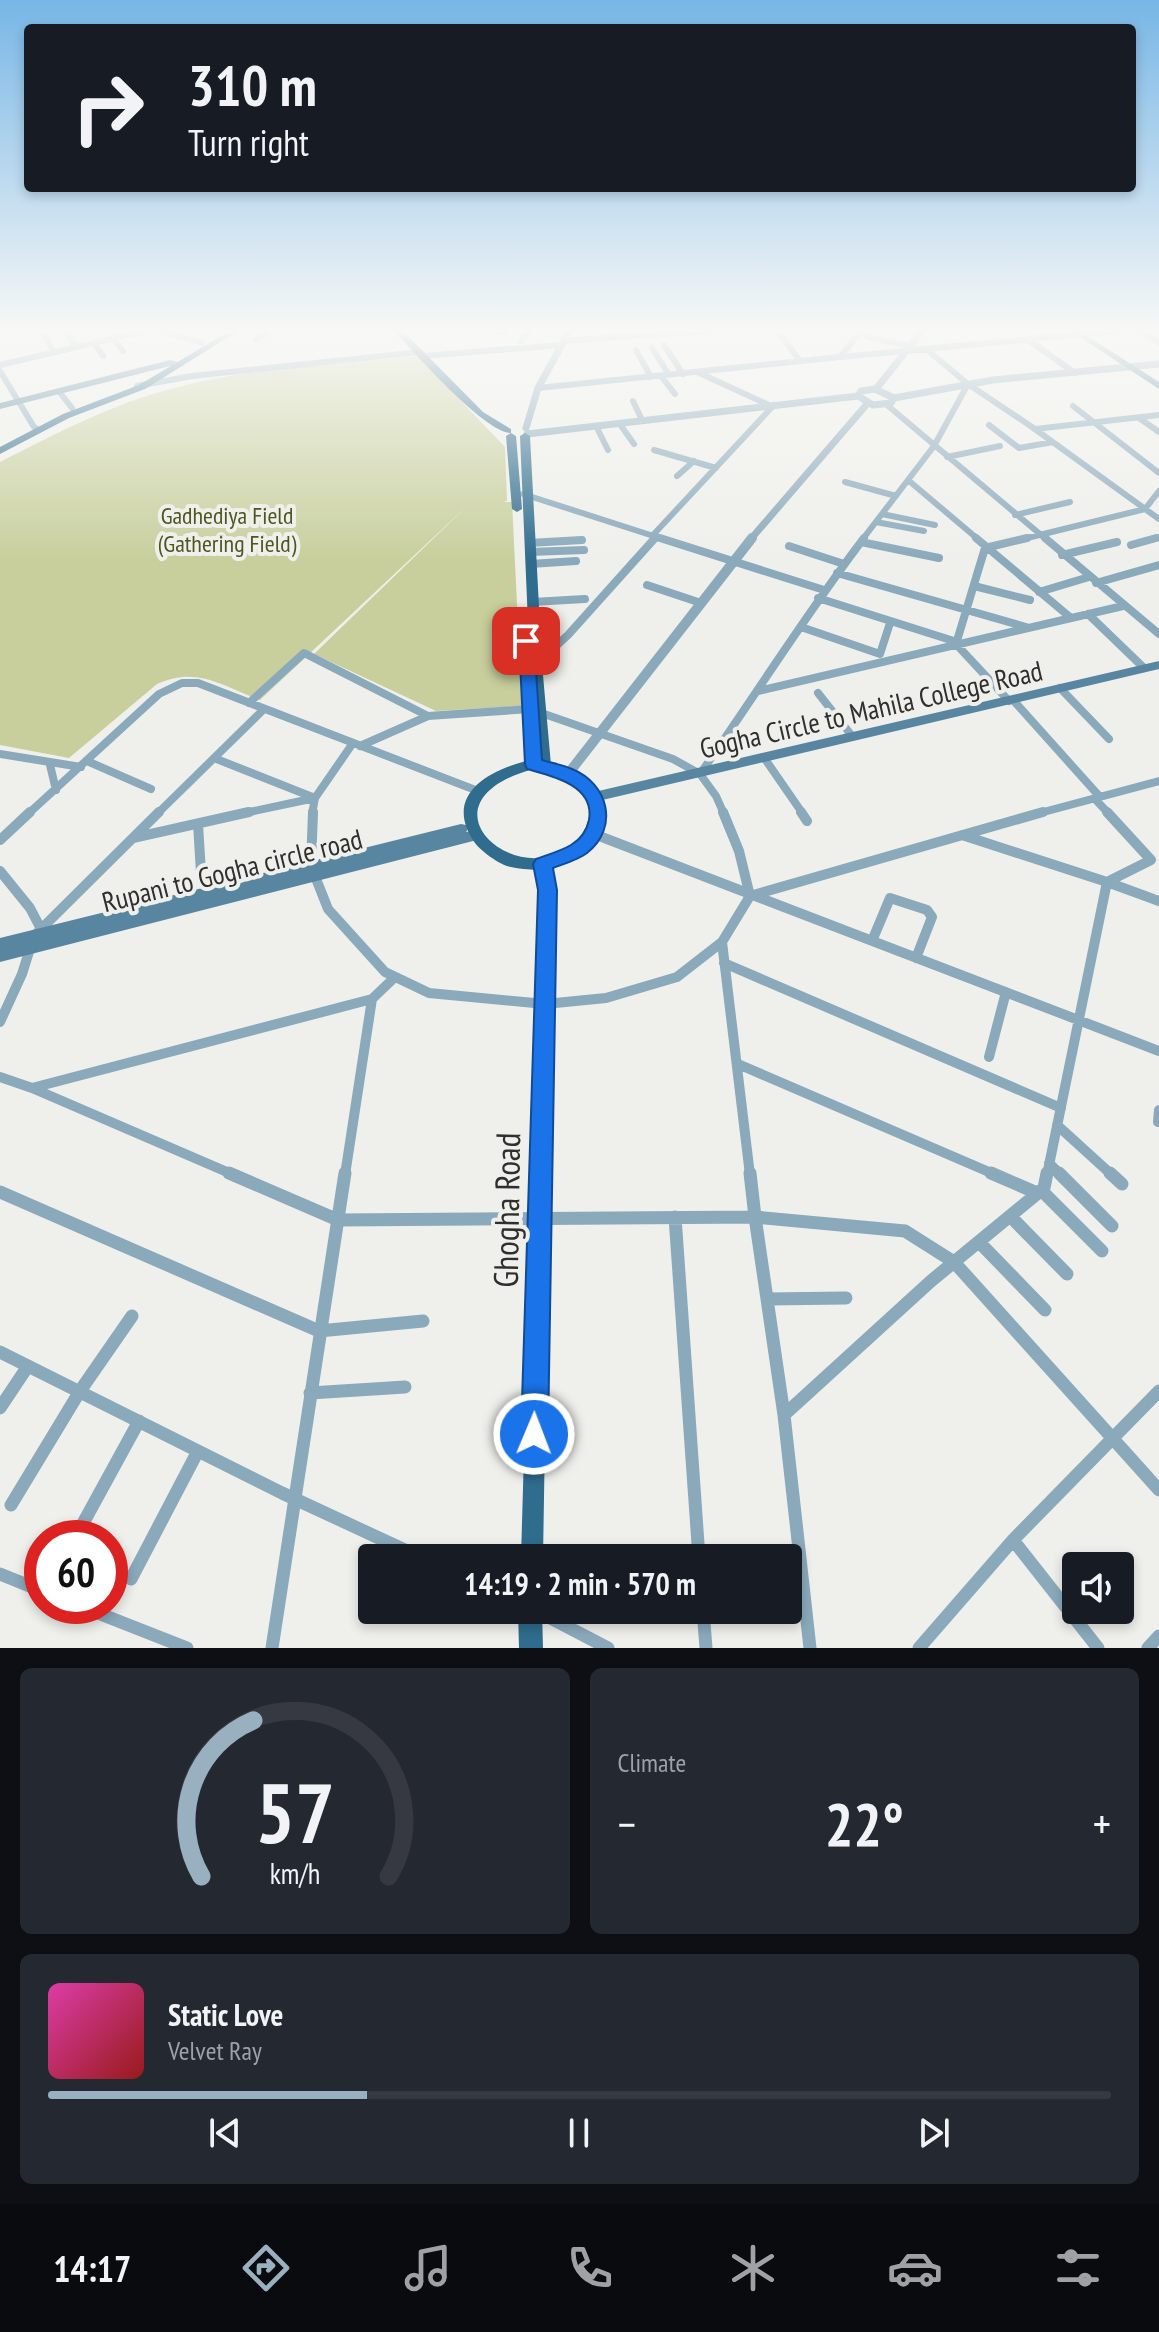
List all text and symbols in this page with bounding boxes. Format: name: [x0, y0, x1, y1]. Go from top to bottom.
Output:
text: 310 m: [188, 49, 317, 121]
icon: right: [56, 56, 160, 160]
text: Turn right: [188, 119, 309, 166]
park label: Gadhediya Field (Gathering Field): [158, 500, 297, 559]
pin: [492, 607, 560, 675]
icon: arrive: [504, 619, 548, 663]
street label: Gogha Circle to Mahila College Road: [696, 652, 1046, 766]
street label: Rupani to Gogha circle road: [98, 820, 366, 920]
street label: Ghogha Road: [483, 1132, 529, 1288]
position arrow: [492, 1392, 576, 1476]
speed limit sign: 60: [24, 1520, 128, 1624]
map controls: [1062, 1552, 1134, 1624]
button: sound: [1062, 1552, 1134, 1624]
text: 14:19 · 2 min · 570 m: [464, 1564, 696, 1603]
text: Climate: [618, 1746, 686, 1779]
text: 57: [255, 1758, 335, 1866]
text: 22°: [825, 1785, 904, 1863]
text: −: [618, 1795, 636, 1852]
text: +: [1093, 1795, 1111, 1852]
text: km/h: [269, 1855, 320, 1892]
text: Static Love: [168, 1995, 283, 2034]
text: Velvet Ray: [168, 2034, 262, 2067]
icon: previous: [203, 2111, 247, 2155]
icon: pause: [557, 2111, 601, 2155]
icon: next: [912, 2111, 956, 2155]
icon: directions: [238, 2240, 294, 2296]
icon: music: [400, 2240, 456, 2296]
icon: phone: [562, 2240, 618, 2296]
icon: climate: [725, 2240, 781, 2296]
icon: car: [887, 2240, 943, 2296]
icon: filters: [1050, 2240, 1106, 2296]
text: 14:17: [53, 2245, 131, 2292]

